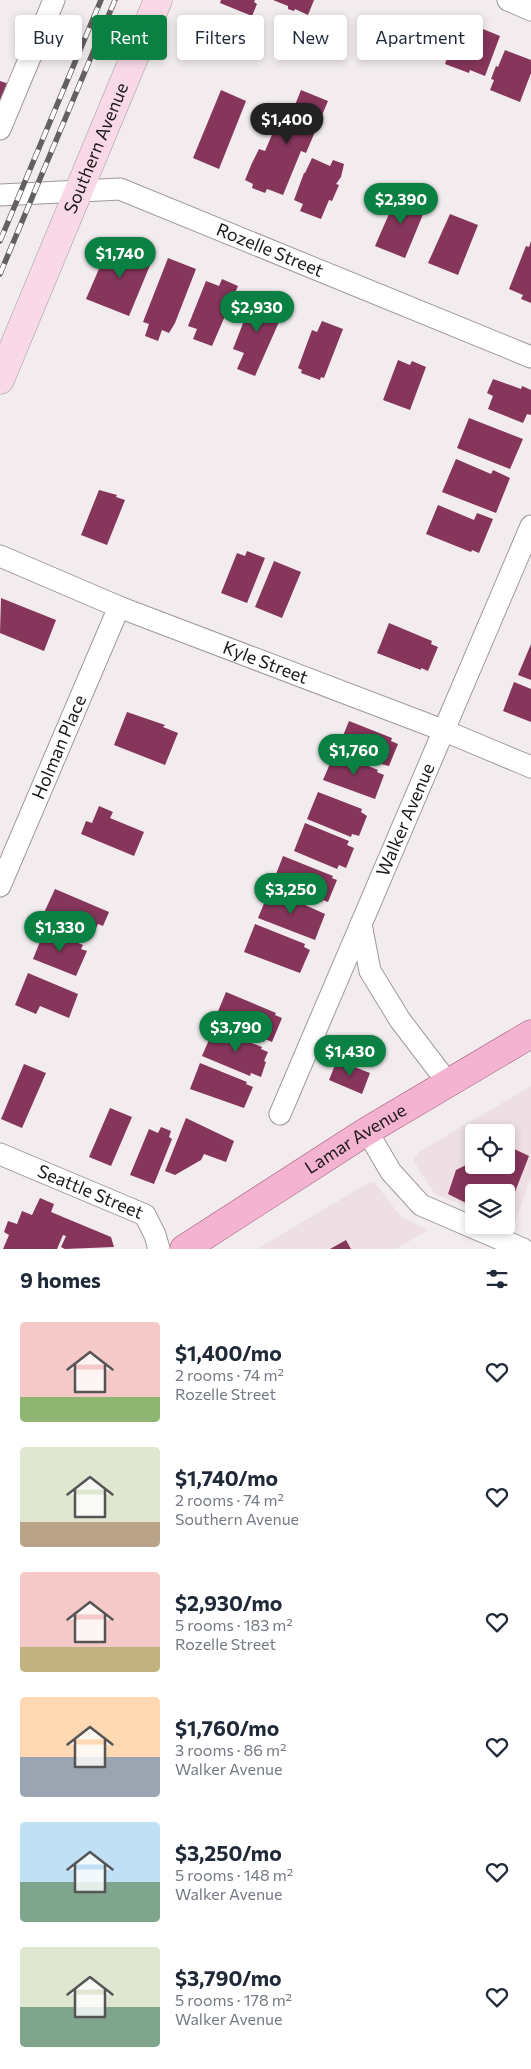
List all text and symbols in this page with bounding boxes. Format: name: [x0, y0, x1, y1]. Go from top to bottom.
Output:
chip: Buy: [15, 15, 82, 60]
chip: Rent: [92, 15, 167, 60]
chip: Filters: [177, 15, 264, 60]
chip: New: [274, 15, 347, 60]
chip: Apartment: [357, 15, 483, 60]
street label: Southern Avenue: [58, 79, 132, 217]
pin: $1,400: [246, 102, 328, 145]
text: $1,400: [261, 109, 313, 128]
pin: $2,390: [360, 182, 442, 225]
text: $2,390: [375, 189, 427, 208]
street label: Rozelle Street: [213, 218, 327, 281]
pin: $1,740: [79, 236, 161, 279]
text: $1,740: [96, 243, 144, 262]
pin: $2,930: [216, 290, 298, 333]
text: $2,930: [231, 297, 283, 316]
street label: Kyle Street: [220, 636, 311, 688]
street label: Holman Place: [26, 691, 90, 802]
pin: $1,760: [313, 734, 395, 776]
text: $1,760: [329, 740, 379, 759]
street label: Walker Avenue: [371, 759, 439, 879]
pin: $3,250: [250, 872, 332, 915]
text: $3,250: [265, 879, 317, 898]
pin: $1,330: [19, 910, 101, 953]
text: $1,330: [35, 917, 85, 936]
pin: $3,790: [195, 1010, 277, 1053]
text: $3,790: [210, 1017, 262, 1036]
pin: $1,430: [309, 1034, 391, 1077]
text: $1,430: [325, 1041, 375, 1060]
street label: Lamar Avenue: [300, 1098, 410, 1178]
map controls: [465, 1124, 515, 1234]
button: locate: [465, 1124, 515, 1174]
street label: Seattle Street: [34, 1159, 147, 1223]
button: layers: [465, 1184, 515, 1234]
icon: filters: [483, 1265, 511, 1293]
text: 9 homes: [20, 1267, 101, 1292]
text: $1,400/mo: [175, 1340, 282, 1365]
icon: home: [60, 1342, 120, 1402]
icon: heart: [483, 1358, 511, 1386]
text: 2 rooms · 74 m²: [175, 1365, 284, 1384]
text: Rozelle Street: [175, 1384, 276, 1403]
text: $1,740/mo: [175, 1465, 278, 1490]
icon: home: [60, 1467, 120, 1527]
icon: heart: [483, 1483, 511, 1511]
text: 2 rooms · 74 m²: [175, 1490, 284, 1509]
text: Southern Avenue: [175, 1509, 299, 1528]
text: $2,930/mo: [175, 1590, 282, 1615]
icon: home: [60, 1592, 120, 1652]
icon: heart: [483, 1608, 511, 1636]
text: 5 rooms · 183 m²: [175, 1615, 293, 1634]
text: Rozelle Street: [175, 1634, 276, 1653]
text: $1,760/mo: [175, 1715, 279, 1740]
icon: home: [60, 1717, 120, 1777]
icon: heart: [483, 1733, 511, 1761]
text: 3 rooms · 86 m²: [175, 1740, 286, 1759]
text: Walker Avenue: [175, 1759, 282, 1778]
text: $3,250/mo: [175, 1840, 282, 1865]
icon: home: [60, 1842, 120, 1902]
icon: heart: [483, 1858, 511, 1886]
text: 5 rooms · 148 m²: [175, 1865, 293, 1884]
text: Walker Avenue: [175, 1884, 282, 1903]
text: $3,790/mo: [175, 1965, 282, 1990]
icon: home: [60, 1967, 120, 2027]
icon: heart: [483, 1983, 511, 2011]
text: 5 rooms · 178 m²: [175, 1990, 292, 2009]
text: Walker Avenue: [175, 2009, 282, 2028]

